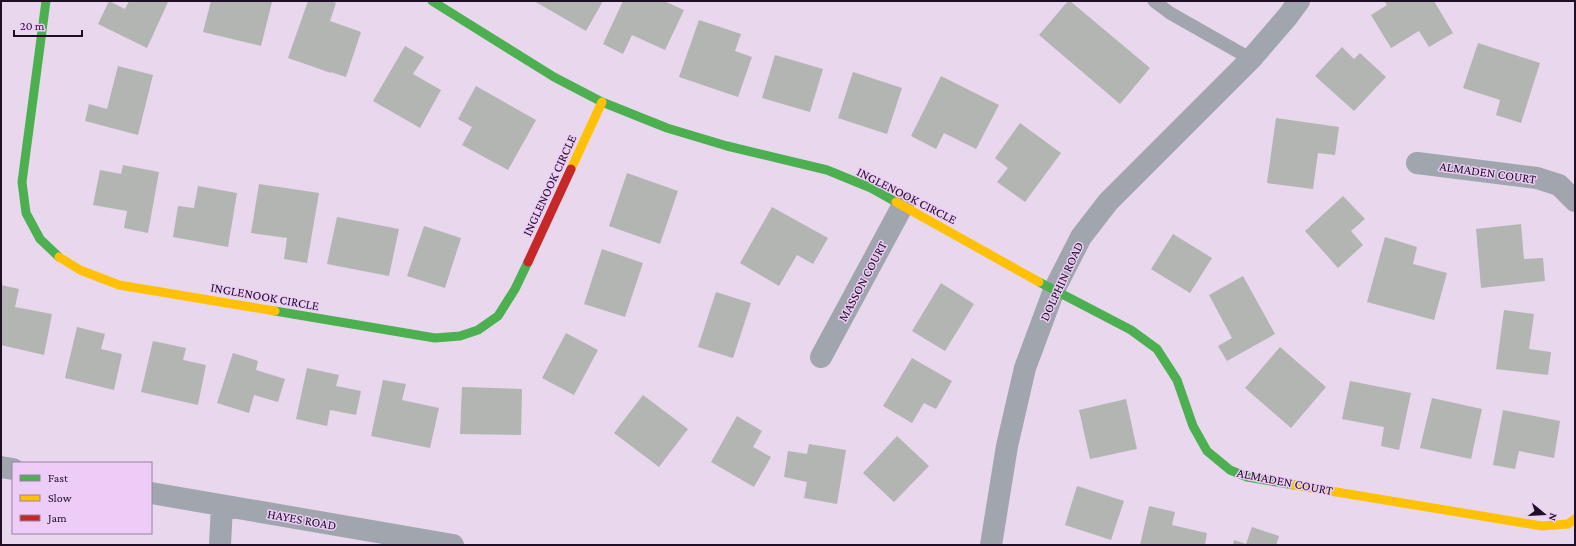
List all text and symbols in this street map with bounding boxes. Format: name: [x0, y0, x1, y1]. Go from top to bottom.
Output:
scale bar: [14, 12, 82, 38]
text: 20 m: [20, 19, 45, 33]
street label: INGLENOOK CIRCLE: [519, 132, 580, 238]
street label: ALMADEN COURT: [1439, 158, 1537, 187]
street label: INGLENOOK CIRCLE: [854, 164, 959, 227]
street label: MASSON COURT: [835, 239, 890, 324]
street label: DOLPHIN ROAD: [1037, 239, 1086, 323]
street label: INGLENOOK CIRCLE: [209, 280, 320, 313]
legend: [12, 462, 152, 534]
street label: ALMADEN COURT: [1236, 465, 1334, 498]
text: Fast: [48, 471, 69, 485]
text: Slow: [48, 491, 72, 505]
north arrow: [1524, 494, 1564, 534]
street label: HAYES ROAD: [266, 506, 337, 533]
text: Jam: [47, 511, 67, 525]
text: N: [1546, 512, 1560, 523]

